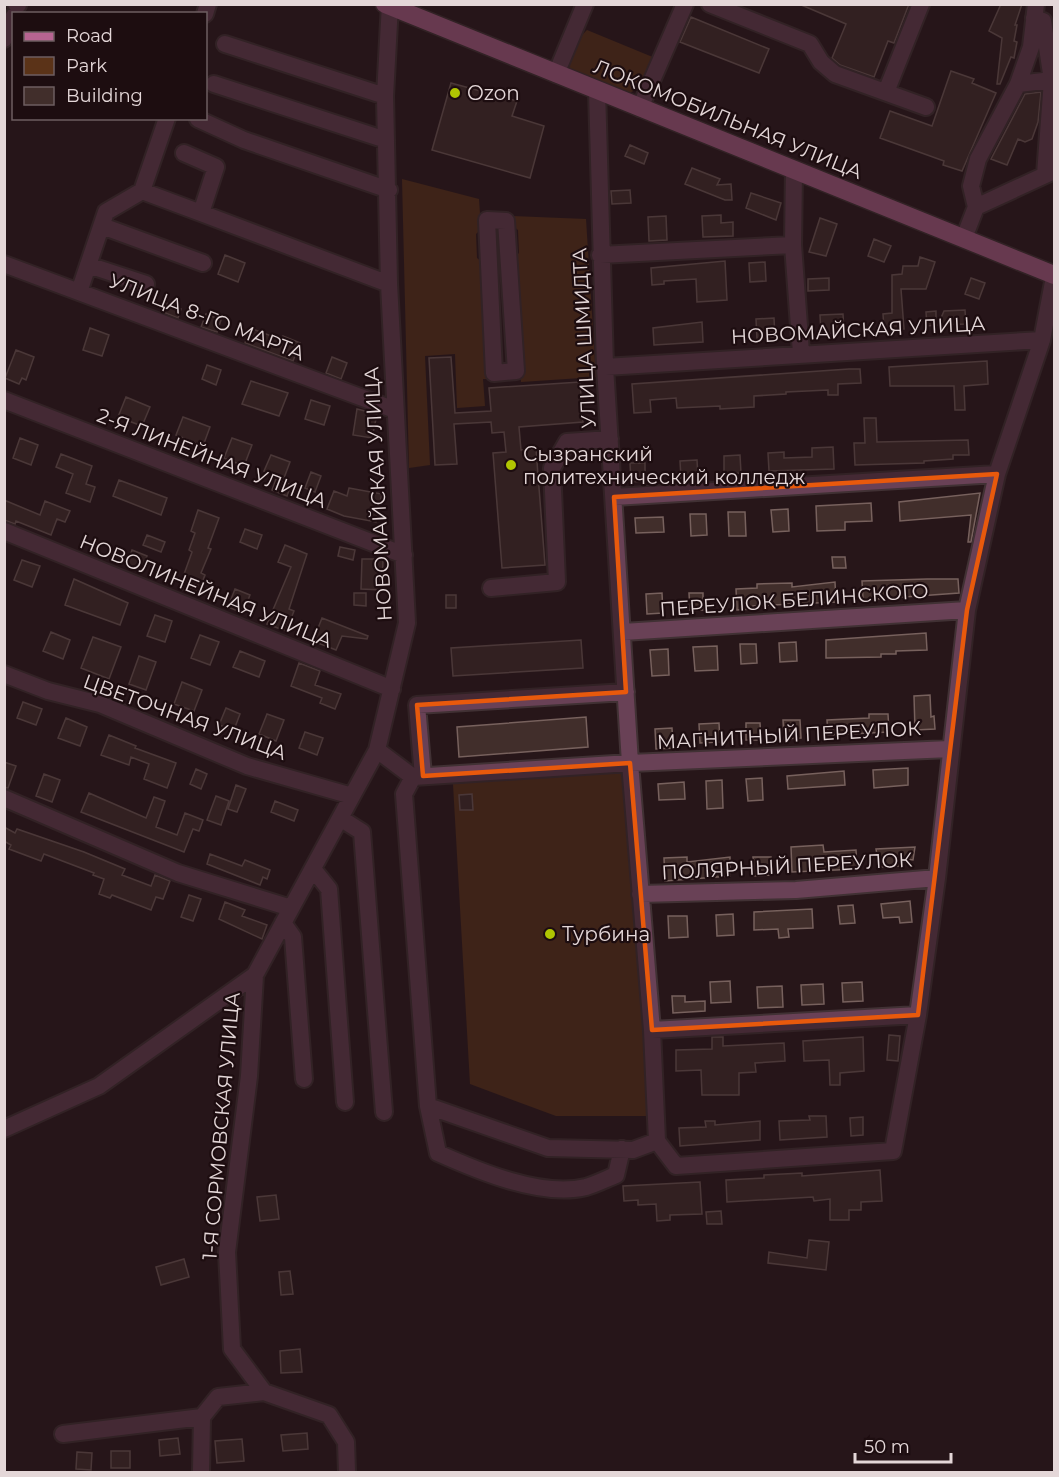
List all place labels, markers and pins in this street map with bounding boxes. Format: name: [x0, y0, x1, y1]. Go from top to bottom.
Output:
place label: Ozon: [467, 81, 520, 105]
marker: Ozon: [448, 86, 462, 100]
place label: Сызранский политехнический колледж: [523, 442, 806, 489]
marker: Сызранский политехнический колледж: [504, 458, 518, 472]
place label: Турбина: [562, 922, 650, 946]
marker: Турбина: [543, 927, 557, 941]

